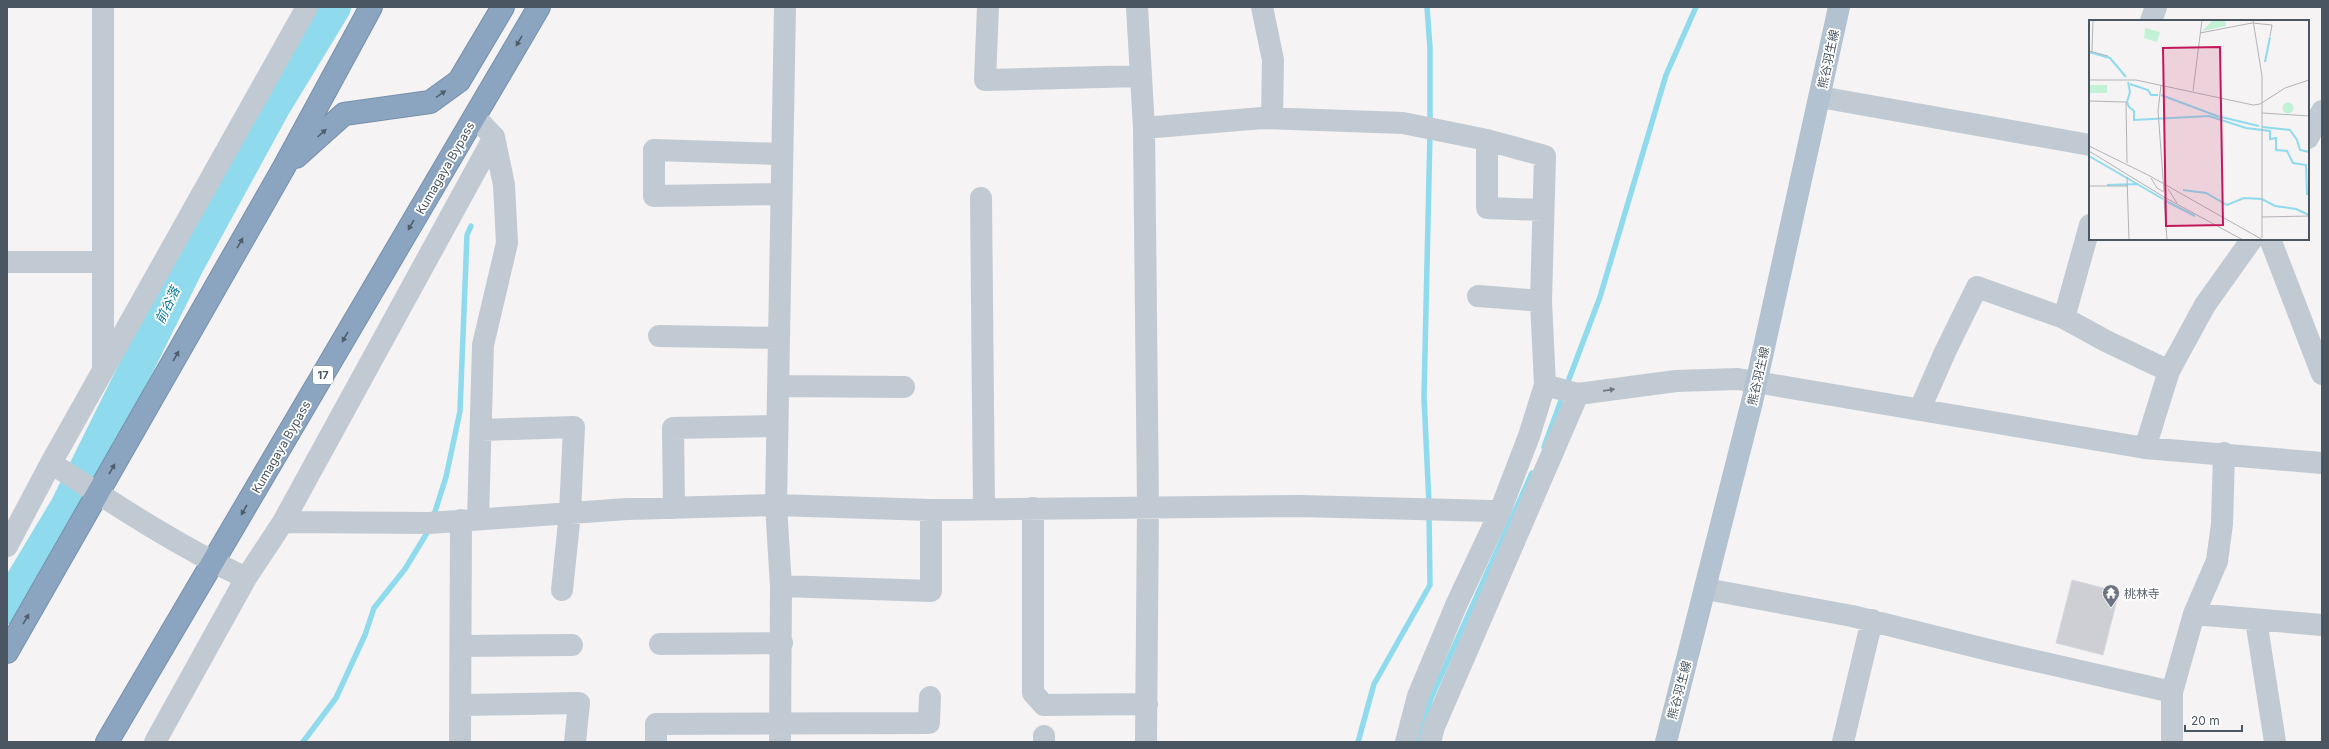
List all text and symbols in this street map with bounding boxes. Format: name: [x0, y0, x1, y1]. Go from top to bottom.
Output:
inset map: [2089, 20, 2309, 240]
street label: 熊谷羽生線: [1814, 28, 1842, 90]
one-way arrow: [516, 35, 523, 47]
one-way arrow: [436, 90, 447, 98]
street label: Kumagaya Bypass: [412, 119, 478, 217]
one-way arrow: [317, 129, 327, 138]
one-way arrow: [407, 220, 415, 230]
one-way arrow: [237, 237, 244, 249]
water label: 前谷落: [151, 282, 184, 326]
one-way arrow: [342, 331, 349, 343]
street label: 熊谷羽生線: [1744, 345, 1772, 407]
one-way arrow: [173, 350, 180, 362]
road number: 17: [313, 366, 333, 384]
one-way arrow: [1603, 387, 1615, 393]
street label: Kumagaya Bypass: [248, 398, 314, 496]
one-way arrow: [108, 463, 115, 475]
one-way arrow: [240, 504, 247, 516]
temple icon: 桃林寺: [2101, 583, 2121, 608]
place label: 桃林寺: [2124, 586, 2160, 601]
one-way arrow: [23, 613, 30, 625]
street label: 熊谷羽生線: [1664, 659, 1694, 721]
scale bar: [2185, 707, 2242, 733]
text: 20 m: [2191, 713, 2220, 728]

